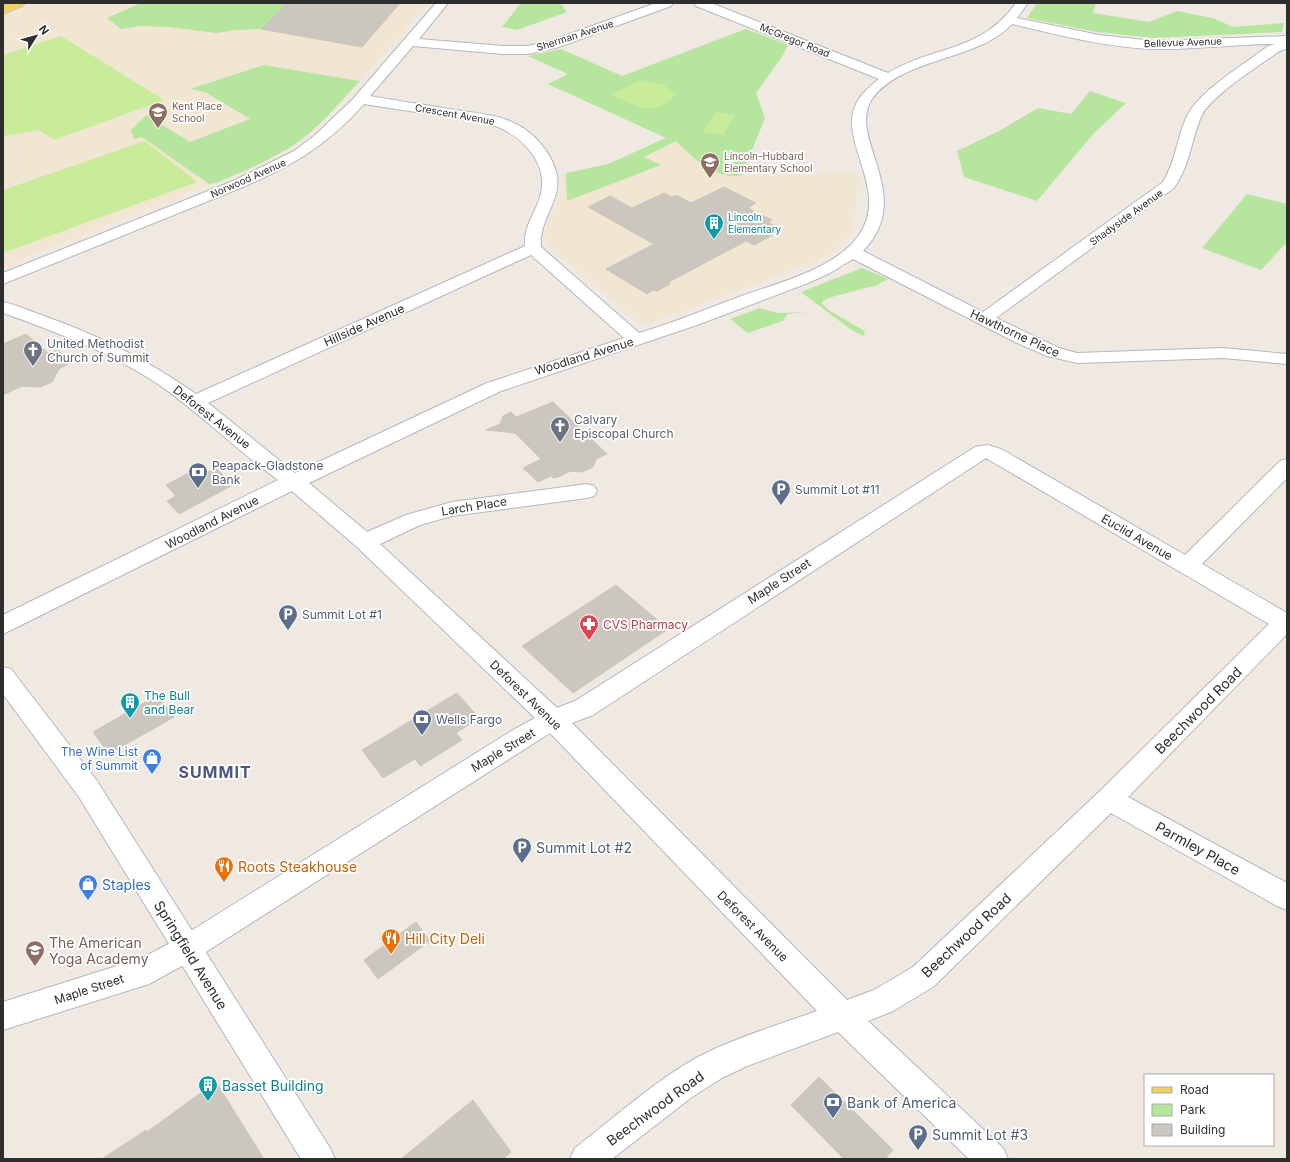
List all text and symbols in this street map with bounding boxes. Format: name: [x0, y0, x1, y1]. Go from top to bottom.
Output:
north arrow: [16, 16, 56, 56]
street label: Sherman Avenue: [535, 17, 615, 53]
street label: McGregor Road: [758, 20, 832, 60]
text: N: [36, 22, 52, 38]
street label: Bellevue Avenue: [1144, 35, 1222, 49]
place label: Kent Place School: [172, 100, 222, 124]
school or university icon: Kent Place School: [147, 101, 169, 129]
street label: Crescent Avenue: [414, 101, 496, 127]
place label: Lincoln-Hubbard Elementary School: [724, 150, 813, 174]
school or university icon: Lincoln-Hubbard Elementary School: [699, 151, 721, 179]
street label: Norwood Avenue: [208, 156, 288, 200]
street label: Shadyside Avenue: [1087, 186, 1165, 248]
place label: Lincoln Elementary: [728, 211, 782, 235]
building icon: Lincoln Elementary: [703, 212, 725, 240]
street label: Hillside Avenue: [321, 301, 407, 349]
street label: Hawthorne Place: [968, 306, 1062, 360]
street label: Woodland Avenue: [533, 334, 635, 378]
place label: United Methodist Church of Summit: [47, 336, 149, 365]
church icon: United Methodist Church of Summit: [22, 339, 44, 367]
street label: Deforest Avenue: [170, 382, 254, 452]
place label: Calvary Episcopal Church: [574, 412, 674, 441]
church icon: Calvary Episcopal Church: [549, 415, 571, 443]
place label: Peapack-Gladstone Bank: [212, 458, 323, 487]
bank icon: Peapack-Gladstone Bank: [187, 461, 209, 489]
parking icon: Summit Lot #11: [770, 478, 792, 506]
place label: Summit Lot #11: [795, 482, 880, 497]
street label: Woodland Avenue: [163, 492, 261, 552]
street label: Larch Place: [440, 493, 508, 519]
street label: Euclid Avenue: [1099, 511, 1175, 563]
street label: Maple Street: [745, 555, 813, 607]
parking icon: Summit Lot #1: [277, 603, 299, 631]
place label: Summit Lot #1: [302, 607, 382, 622]
pharmacy icon: CVS Pharmacy: [578, 613, 600, 641]
place label: CVS Pharmacy: [603, 617, 688, 632]
street label: Deforest Avenue: [487, 657, 565, 733]
street label: Beechwood Road: [1151, 663, 1245, 757]
place label: The Bull and Bear: [144, 688, 195, 717]
building icon: The Bull and Bear: [119, 691, 141, 719]
bank icon: Wells Fargo: [411, 708, 433, 736]
place label: Wells Fargo: [436, 712, 502, 727]
street label: Maple Street: [468, 725, 538, 775]
place label: The Wine List of Summit: [61, 744, 138, 773]
shop icon: The Wine List of Summit: [141, 747, 163, 775]
district label: SUMMIT: [178, 762, 252, 782]
street label: Parmley Place: [1153, 818, 1243, 878]
parking icon: Summit Lot #2: [511, 836, 533, 864]
place label: Summit Lot #2: [536, 839, 632, 856]
restaurant icon: Roots Steakhouse: [213, 855, 235, 883]
place label: Roots Steakhouse: [238, 858, 357, 875]
shop icon: Staples: [77, 873, 99, 901]
place label: Staples: [102, 876, 151, 893]
street label: Deforest Avenue: [714, 887, 792, 965]
street label: Beechwood Road: [918, 889, 1014, 981]
street label: Springfield Avenue: [151, 897, 231, 1013]
restaurant icon: Hill City Deli: [380, 927, 402, 955]
place label: Hill City Deli: [405, 930, 485, 947]
place label: The American Yoga Academy: [49, 934, 149, 967]
school or university icon: The American Yoga Academy: [24, 939, 46, 967]
street label: Maple Street: [52, 971, 126, 1007]
street label: Beechwood Road: [603, 1067, 707, 1149]
building icon: Basset Building: [197, 1074, 219, 1102]
legend: [1144, 1074, 1274, 1146]
place label: Basset Building: [222, 1077, 324, 1094]
text: Road: [1180, 1082, 1209, 1097]
bank icon: Bank of America: [822, 1091, 844, 1119]
place label: Bank of America: [847, 1094, 956, 1111]
text: Park: [1180, 1102, 1206, 1117]
text: Building: [1180, 1122, 1225, 1137]
parking icon: Summit Lot #3: [907, 1123, 929, 1151]
place label: Summit Lot #3: [932, 1126, 1028, 1143]

